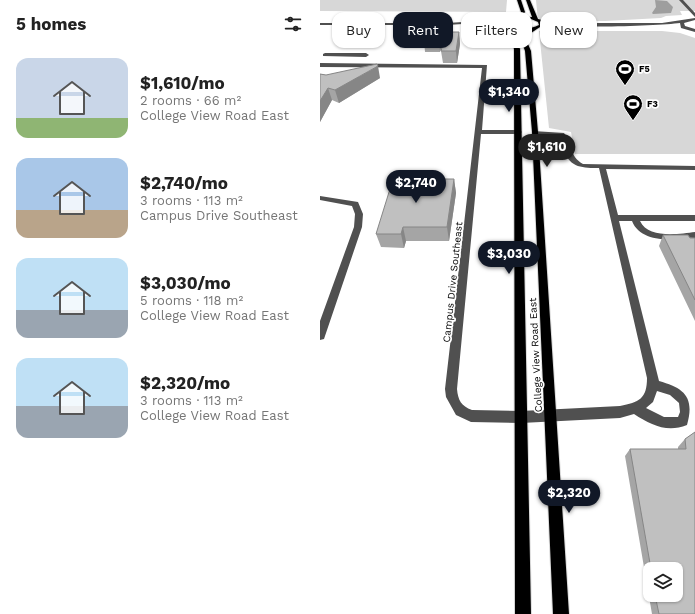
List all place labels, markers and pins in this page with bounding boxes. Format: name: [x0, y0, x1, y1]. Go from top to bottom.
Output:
sports icon: F5: [614, 58, 636, 86]
place label: F5: [639, 64, 650, 74]
pin: $1,340: [476, 79, 542, 113]
sports icon: F3: [622, 93, 644, 121]
place label: F3: [647, 99, 658, 109]
pin: $1,610: [514, 134, 580, 168]
pin: $2,740: [383, 170, 449, 204]
pin: $3,030: [476, 241, 542, 275]
pin: $2,320: [536, 480, 602, 514]

